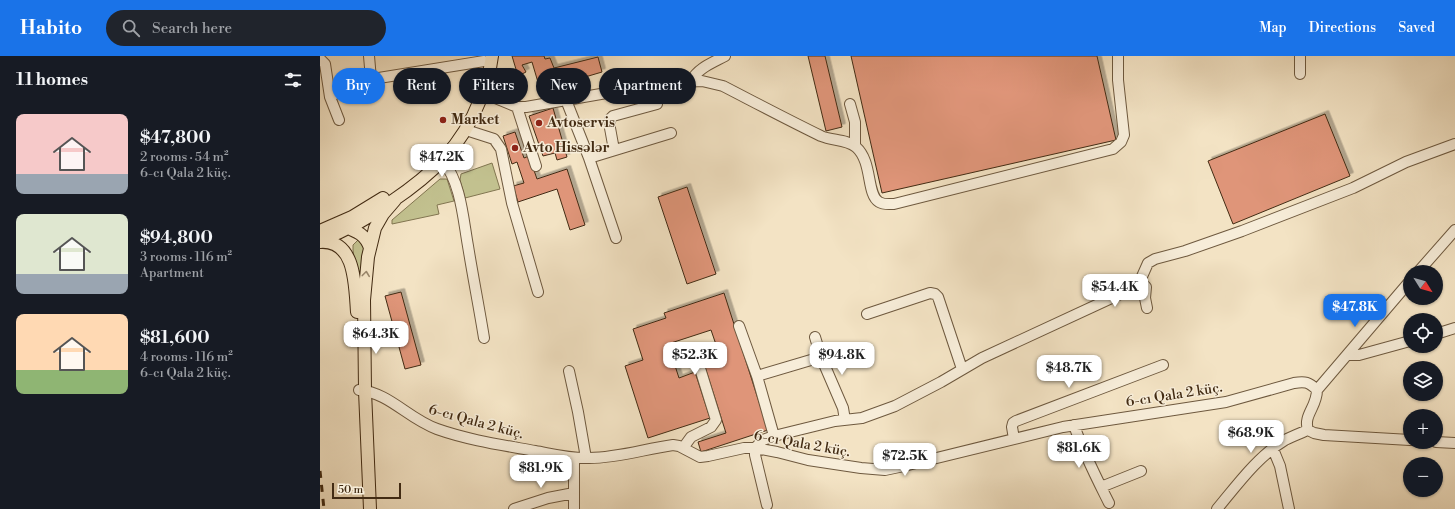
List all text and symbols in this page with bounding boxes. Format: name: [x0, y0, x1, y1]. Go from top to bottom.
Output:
search box: [106, 10, 386, 46]
text: Habito: [20, 16, 82, 40]
icon: search: [120, 17, 142, 39]
text: Search here: [152, 19, 232, 38]
text: Map: [1259, 19, 1287, 37]
text: Directions: [1309, 19, 1376, 37]
text: Saved: [1398, 19, 1435, 37]
chip: Buy: [332, 68, 385, 104]
chip: Rent: [393, 68, 451, 104]
chip: Filters: [459, 68, 528, 104]
chip: New: [536, 68, 591, 104]
chip: Apartment: [599, 68, 696, 104]
text: 11 homes: [16, 69, 88, 91]
icon: filters: [282, 69, 304, 91]
place label: Market: [451, 111, 500, 129]
place label: Avtoservis: [546, 114, 615, 132]
marker: Market: [438, 115, 448, 125]
marker: Avtoservis: [534, 118, 544, 128]
text: $47,800: [140, 127, 211, 149]
icon: home: [48, 130, 96, 178]
place label: Avto Hissələr: [522, 139, 610, 157]
marker: Avto Hissələr: [510, 143, 520, 153]
pin: $47.2K: [409, 144, 475, 178]
text: 2 rooms · 54 m²: [140, 149, 229, 165]
text: $47.2K: [419, 149, 465, 165]
text: 6-cı Qala 2 küç.: [140, 165, 231, 181]
text: $94,800: [140, 227, 213, 249]
icon: home: [48, 230, 96, 278]
text: 3 rooms · 116 m²: [140, 249, 232, 265]
text: Apartment: [140, 265, 204, 281]
north arrow: [1403, 265, 1443, 305]
map controls: [1403, 265, 1443, 497]
one-way arrow: [362, 271, 371, 277]
pin: $54.4K: [1082, 274, 1148, 308]
text: $54.4K: [1091, 279, 1139, 295]
pin: $47.8K: [1322, 294, 1388, 328]
text: $47.8K: [1332, 299, 1378, 315]
button: locate: [1403, 313, 1443, 353]
pin: $64.3K: [343, 321, 409, 355]
text: $64.3K: [353, 326, 399, 342]
text: $81,600: [140, 327, 210, 349]
icon: home: [48, 330, 96, 378]
pin: $52.3K: [662, 342, 728, 376]
pin: $94.8K: [809, 342, 875, 376]
text: $52.3K: [672, 347, 718, 363]
text: $94.8K: [819, 347, 865, 363]
text: 4 rooms · 116 m²: [140, 349, 233, 365]
pin: $48.7K: [1036, 355, 1102, 389]
text: $48.7K: [1046, 360, 1092, 376]
button: layers: [1403, 361, 1443, 401]
text: 6-cı Qala 2 küç.: [140, 365, 231, 381]
street label: 6-cı Qala 2 küç.: [1124, 378, 1224, 412]
street label: 6-cı Qala 2 küç.: [427, 401, 525, 443]
button: +: [1403, 409, 1443, 449]
pin: $68.9K: [1218, 420, 1284, 454]
text: $68.9K: [1228, 425, 1274, 441]
street label: 6-cı Qala 2 küç.: [752, 427, 852, 461]
pin: $81.6K: [1046, 435, 1112, 469]
text: $81.6K: [1057, 440, 1101, 456]
pin: $72.5K: [872, 443, 938, 477]
text: $72.5K: [882, 448, 928, 464]
pin: $81.9K: [508, 455, 574, 489]
button: −: [1403, 457, 1443, 497]
text: $81.9K: [519, 460, 563, 476]
scale bar: [332, 481, 401, 500]
text: 50 m: [338, 483, 363, 497]

